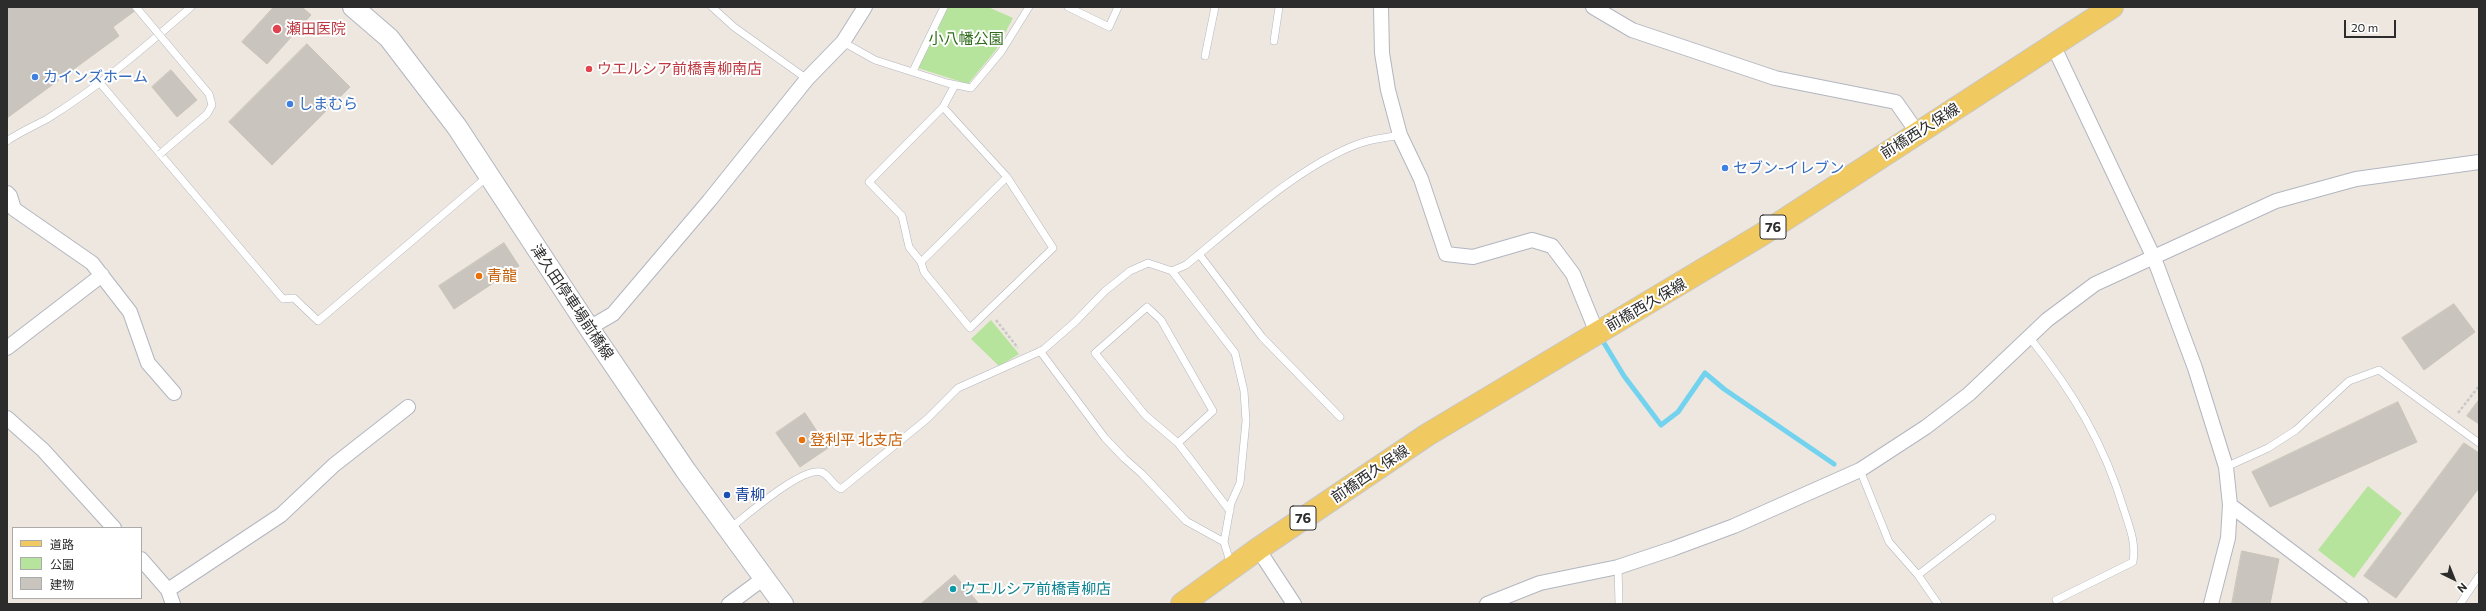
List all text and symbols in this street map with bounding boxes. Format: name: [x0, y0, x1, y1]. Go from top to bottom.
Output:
scale bar: [2346, 12, 2398, 38]
place label: 瀬田医院: [286, 20, 346, 38]
text: 20 m: [2351, 20, 2378, 34]
marker: 瀬田医院: [271, 23, 283, 35]
park label: 小八幡公園: [929, 30, 1003, 48]
place label: ウエルシア前橋青柳南店: [597, 60, 762, 78]
marker: ウエルシア前橋青柳南店: [584, 64, 594, 74]
place label: カインズホーム: [43, 68, 148, 86]
marker: カインズホーム: [30, 72, 40, 82]
place label: しまむら: [298, 95, 358, 113]
marker: しまむら: [285, 99, 295, 109]
street label: 前橋西久保線: [1877, 100, 1963, 162]
place label: セブン-イレブン: [1733, 159, 1844, 177]
marker: セブン-イレブン: [1720, 163, 1730, 173]
road number: 76: [1760, 215, 1786, 239]
street label: 津久田停車場前橋線: [527, 241, 617, 363]
place label: 青龍: [487, 267, 517, 285]
marker: 青龍: [474, 271, 484, 281]
street label: 前橋西久保線: [1603, 275, 1689, 335]
place label: 登利平 北支店: [810, 431, 903, 449]
marker: 登利平 北支店: [797, 435, 807, 445]
street label: 前橋西久保線: [1328, 441, 1412, 507]
place label: 青柳: [735, 486, 765, 504]
marker: 青柳: [722, 490, 732, 500]
road number: 76: [1290, 506, 1316, 530]
legend: [12, 527, 142, 599]
text: 道路: [50, 537, 74, 551]
text: 公園: [50, 557, 74, 571]
north arrow: [2434, 559, 2474, 599]
text: 建物: [50, 577, 74, 591]
place label: ウエルシア前橋青柳店: [961, 580, 1111, 598]
text: N: [2455, 581, 2470, 596]
marker: ウエルシア前橋青柳店: [948, 584, 958, 594]

